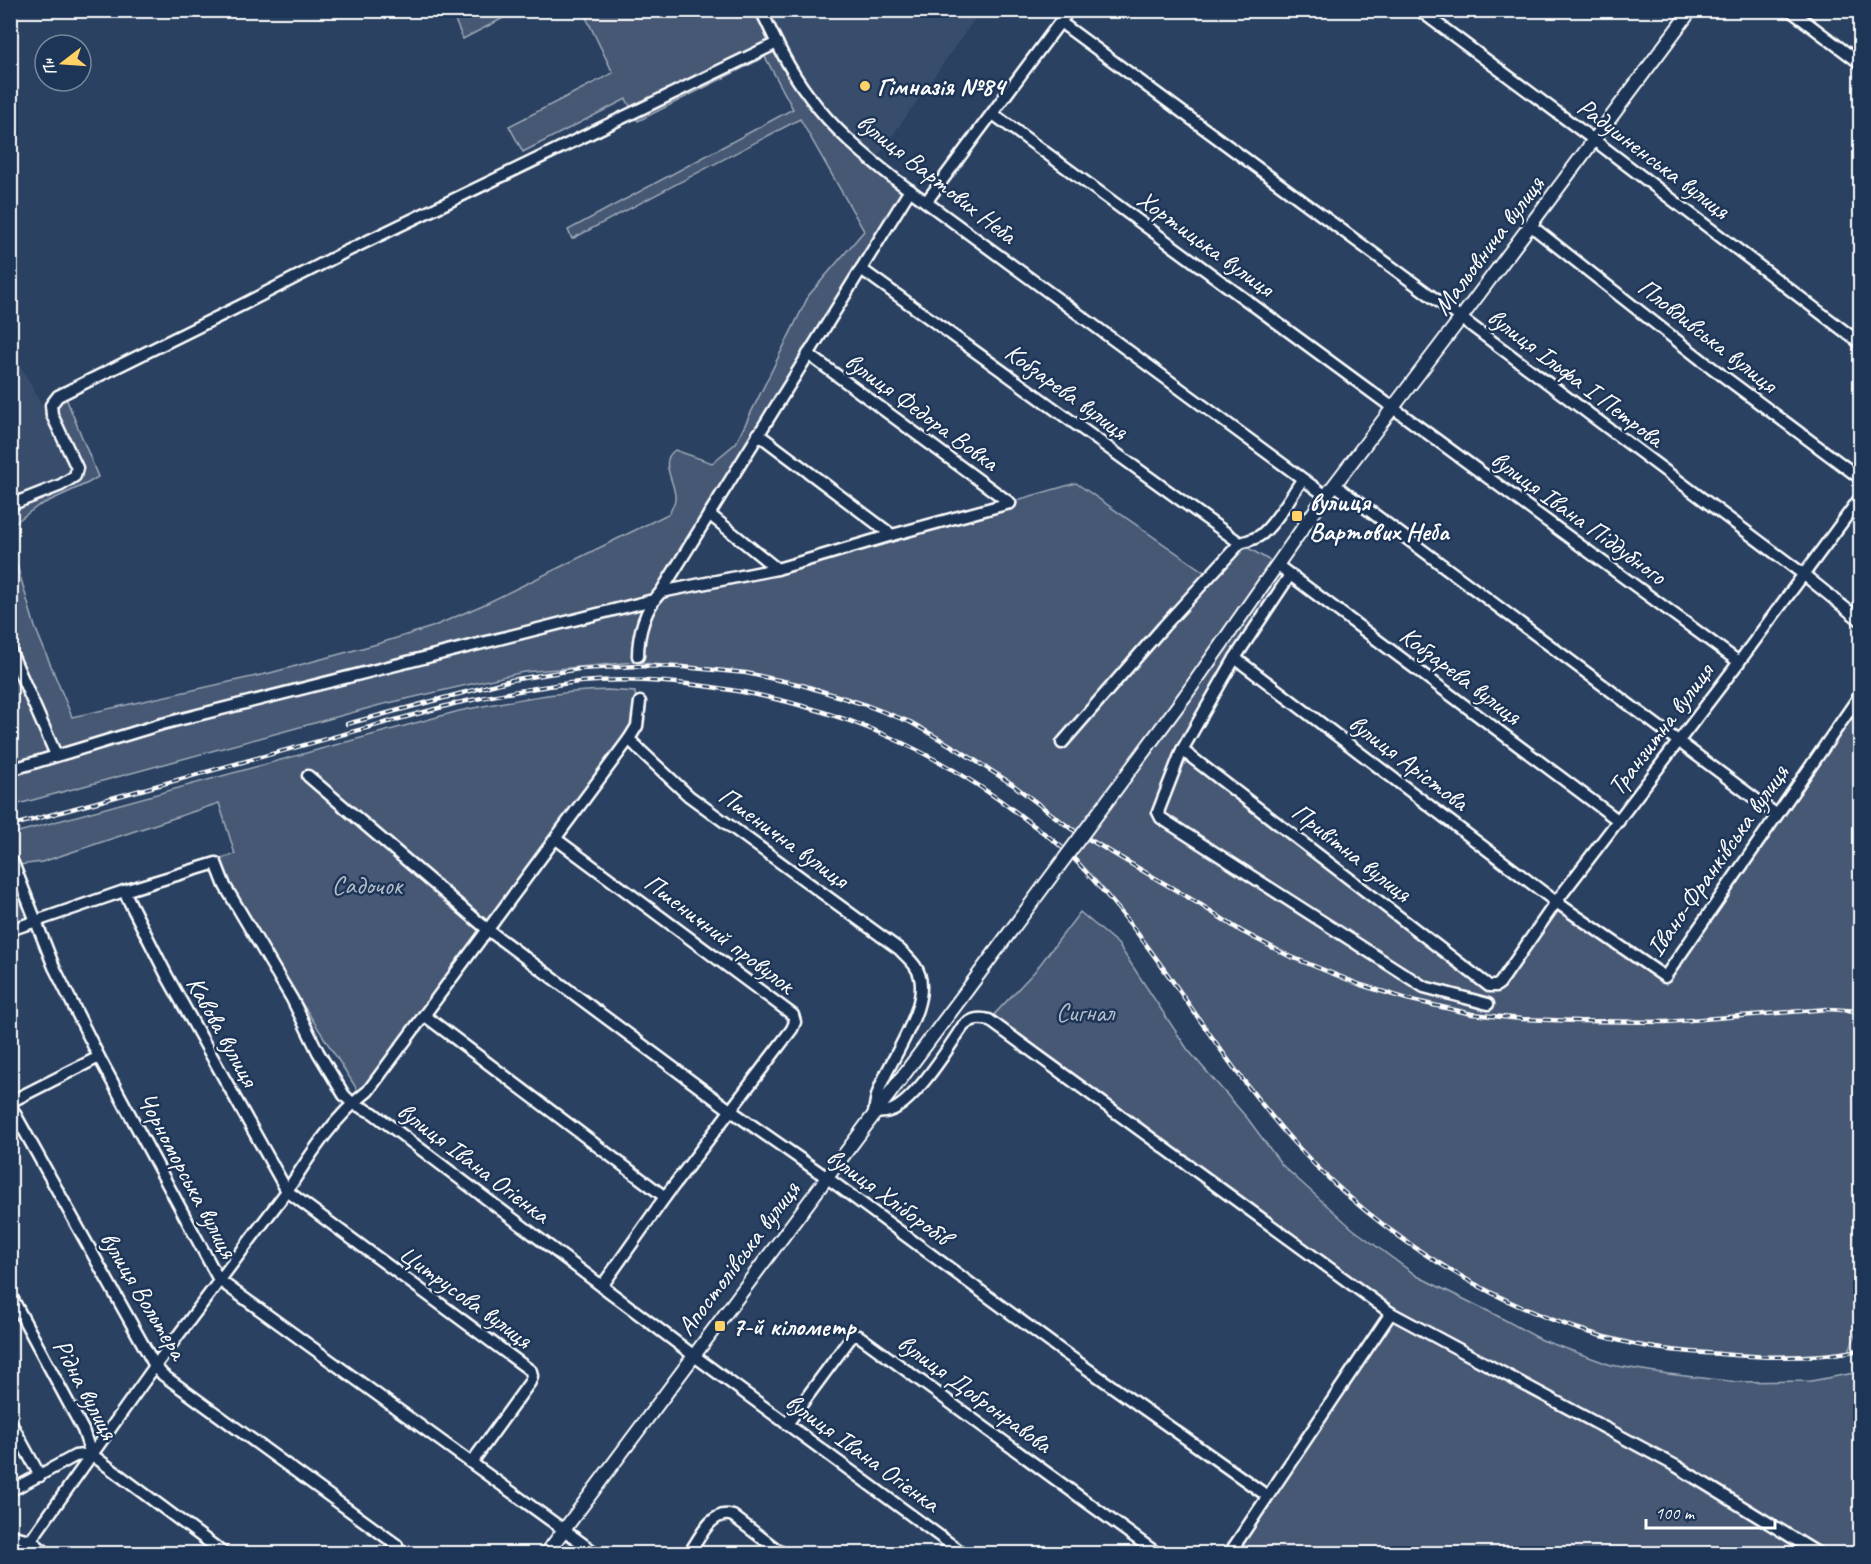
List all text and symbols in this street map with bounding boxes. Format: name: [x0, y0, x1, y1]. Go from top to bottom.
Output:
north arrow: [33, 33, 93, 93]
text: Пн: [37, 55, 62, 78]
place label: Гімназія №84: [877, 70, 1008, 103]
marker: Гімназія №84: [858, 79, 872, 93]
street label: Радушненська вулиця: [1571, 90, 1738, 228]
street label: вулиця Вартових Неба: [850, 106, 1025, 252]
street label: Мальовнича вулиця: [1425, 168, 1552, 321]
street label: Хортицька вулиця: [1131, 183, 1282, 305]
street label: Пловдивська вулиця: [1631, 270, 1786, 402]
street label: вулиця Ільфа І Петрова: [1481, 300, 1672, 456]
street label: Кобзарева вулиця: [999, 336, 1136, 448]
street label: вулиця Федора Вовка: [838, 344, 1006, 479]
street label: вулиця Івана Піддубного: [1484, 443, 1674, 593]
place label: вулиця Вартових Неба: [1309, 485, 1450, 548]
marker: вулиця Вартових Неба: [1290, 509, 1304, 523]
street label: Кобзарева вулиця: [1393, 619, 1530, 733]
street label: Транзитна вулиця: [1600, 655, 1722, 802]
street label: вулиця Арістова: [1342, 707, 1476, 819]
street label: Івано-Франківська вулиця: [1639, 757, 1797, 963]
street label: Пшенична вулиця: [712, 779, 857, 897]
street label: Привітна вулиця: [1285, 795, 1419, 910]
street label: Пшеничний провулок: [638, 866, 804, 1002]
park label: Садочок: [332, 869, 404, 902]
street label: Кавова вулиця: [179, 970, 267, 1094]
park label: Сигнал: [1056, 996, 1117, 1029]
street label: Чорноморська вулиця: [130, 1087, 246, 1265]
street label: вулиця Івана Огієнка: [391, 1094, 558, 1232]
street label: вулиця Хліборобів: [820, 1140, 962, 1256]
street label: Апостолівська вулиця: [670, 1173, 808, 1342]
street label: вулиця Вольтера: [92, 1225, 196, 1367]
street label: Цитрусова вулиця: [392, 1237, 540, 1357]
place label: 7-й кілометр: [732, 1310, 857, 1343]
marker: 7-й кілометр: [713, 1319, 727, 1333]
street label: вулиця Добронравова: [891, 1326, 1060, 1461]
street label: Рідна вулиця: [45, 1333, 127, 1447]
street label: вулиця Івана Огієнка: [779, 1385, 948, 1520]
scale bar: [1646, 1492, 1775, 1530]
text: 100 m: [1655, 1502, 1696, 1524]

